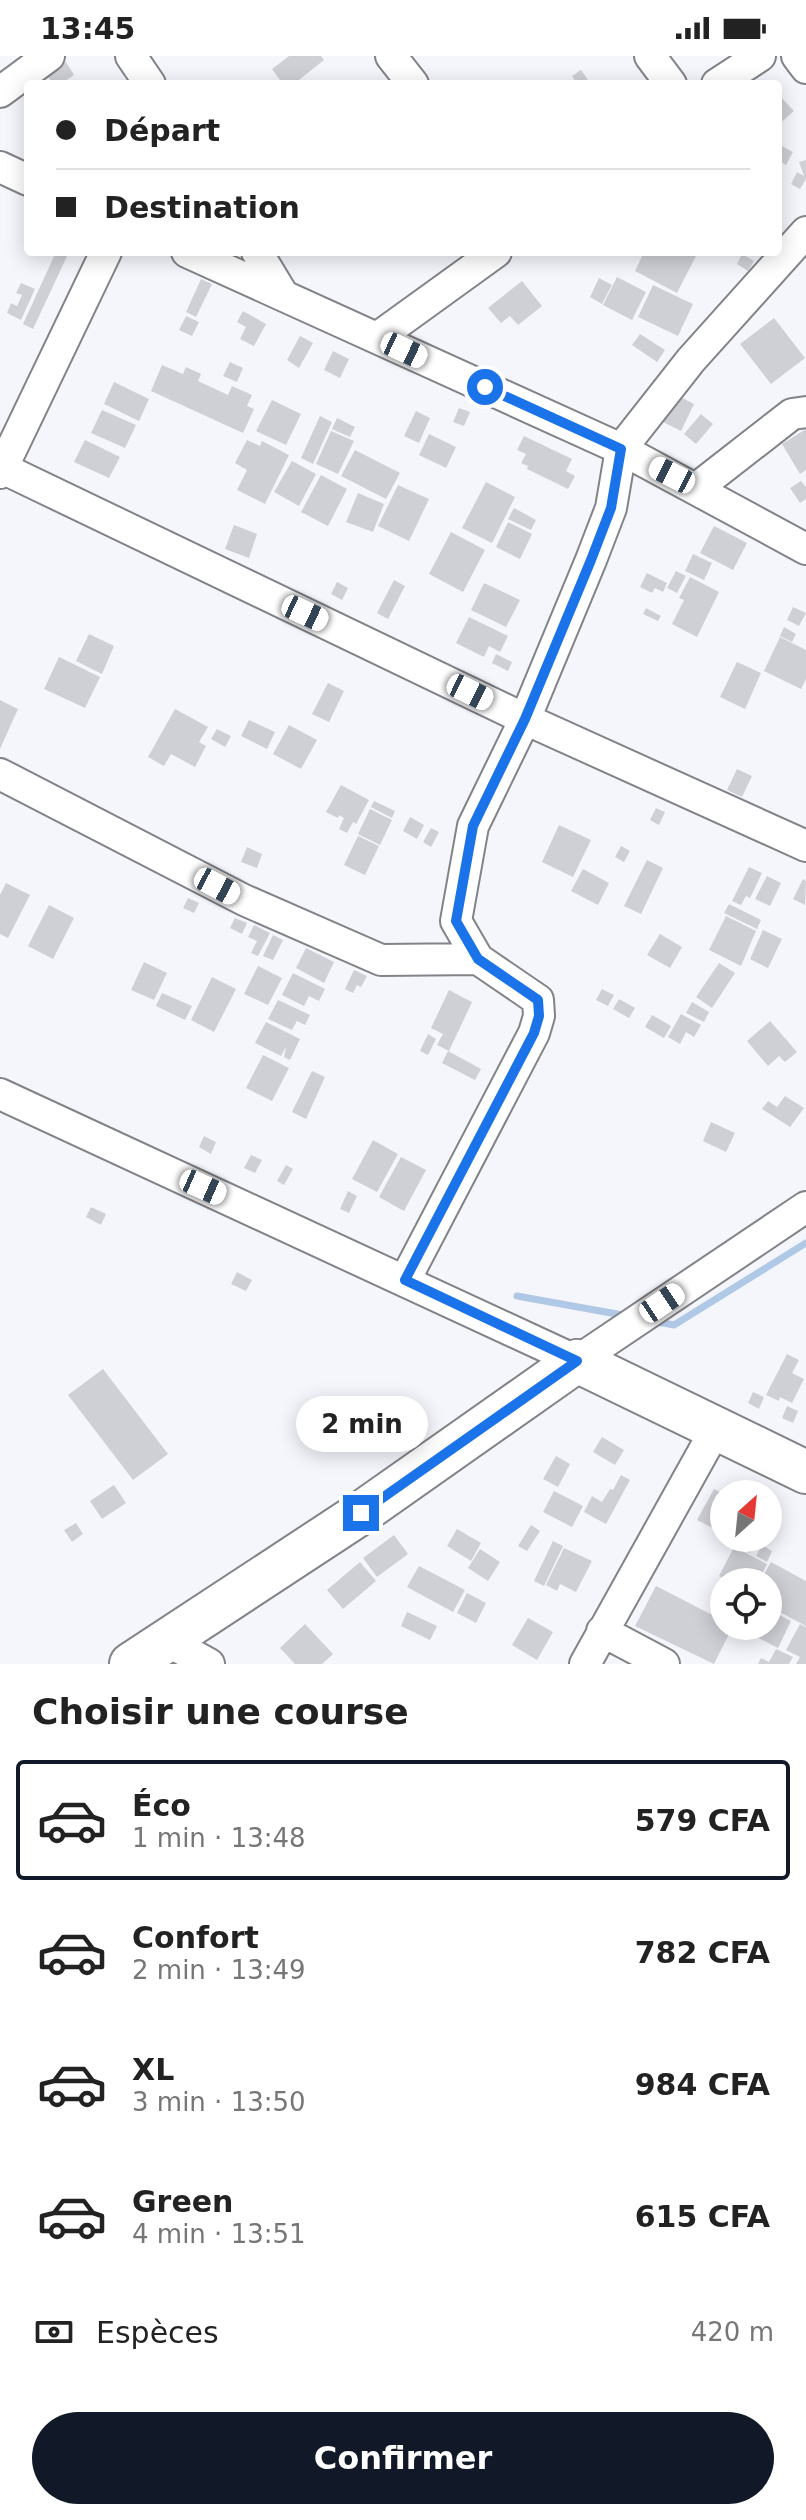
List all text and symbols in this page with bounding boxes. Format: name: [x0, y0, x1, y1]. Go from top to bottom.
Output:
text: 13:45: [40, 11, 136, 46]
text: Départ: [104, 113, 220, 148]
text: Destination: [104, 190, 300, 225]
car: [377, 329, 431, 371]
route start: [467, 369, 503, 405]
car: [645, 453, 699, 497]
car: [278, 592, 332, 634]
car: [443, 671, 497, 713]
car: [190, 864, 244, 908]
car: [176, 1166, 230, 1208]
car: [635, 1280, 689, 1326]
callout: 2 min: [295, 1397, 427, 1453]
text: 2 min: [321, 1409, 403, 1439]
north arrow: [710, 1480, 782, 1552]
map controls: [710, 1480, 782, 1640]
route end: [343, 1495, 379, 1531]
button: locate: [710, 1568, 782, 1640]
text: Choisir une course: [32, 1691, 409, 1732]
icon: car: [36, 1784, 108, 1856]
text: Éco: [132, 1788, 191, 1823]
text: 579 CFA: [635, 1803, 770, 1838]
text: 1 min · 13:48: [132, 1823, 306, 1853]
icon: car: [36, 1916, 108, 1988]
text: Confort: [132, 1920, 259, 1955]
text: 782 CFA: [635, 1935, 770, 1970]
text: 2 min · 13:49: [132, 1955, 306, 1985]
icon: car: [36, 2048, 108, 2120]
text: XL: [132, 2052, 174, 2087]
text: 984 CFA: [635, 2067, 770, 2102]
text: 3 min · 13:50: [132, 2087, 306, 2117]
icon: car: [36, 2180, 108, 2252]
text: Green: [132, 2184, 233, 2219]
text: 615 CFA: [635, 2199, 770, 2234]
text: 4 min · 13:51: [132, 2219, 306, 2249]
icon: cash: [32, 2310, 76, 2354]
text: Espèces: [96, 2315, 219, 2350]
text: 420 m: [691, 2317, 774, 2347]
button: Confirmer: [32, 2412, 774, 2504]

